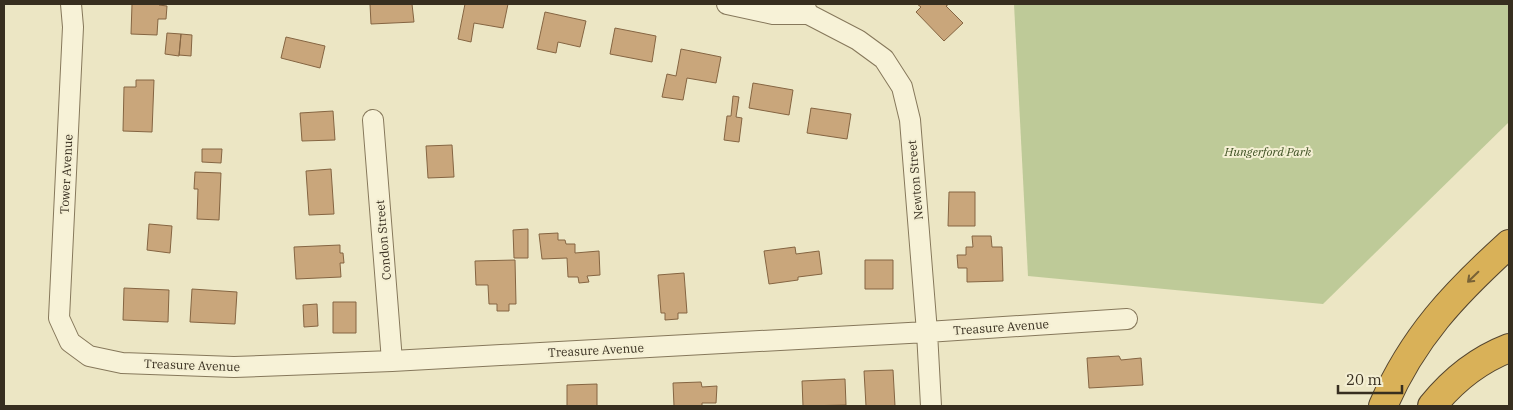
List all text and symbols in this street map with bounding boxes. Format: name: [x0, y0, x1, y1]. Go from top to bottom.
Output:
street label: Tower Avenue: [56, 134, 76, 214]
street label: Newton Street: [904, 139, 926, 221]
park label: Hungerford Park: [1224, 144, 1312, 159]
street label: Condon Street: [372, 199, 394, 281]
one-way arrow: [1467, 271, 1480, 283]
street label: Treasure Avenue: [953, 316, 1049, 338]
street label: Treasure Avenue: [548, 340, 644, 360]
street label: Treasure Avenue: [144, 356, 240, 374]
scale bar: [1338, 362, 1402, 394]
text: 20 m: [1346, 370, 1382, 389]

